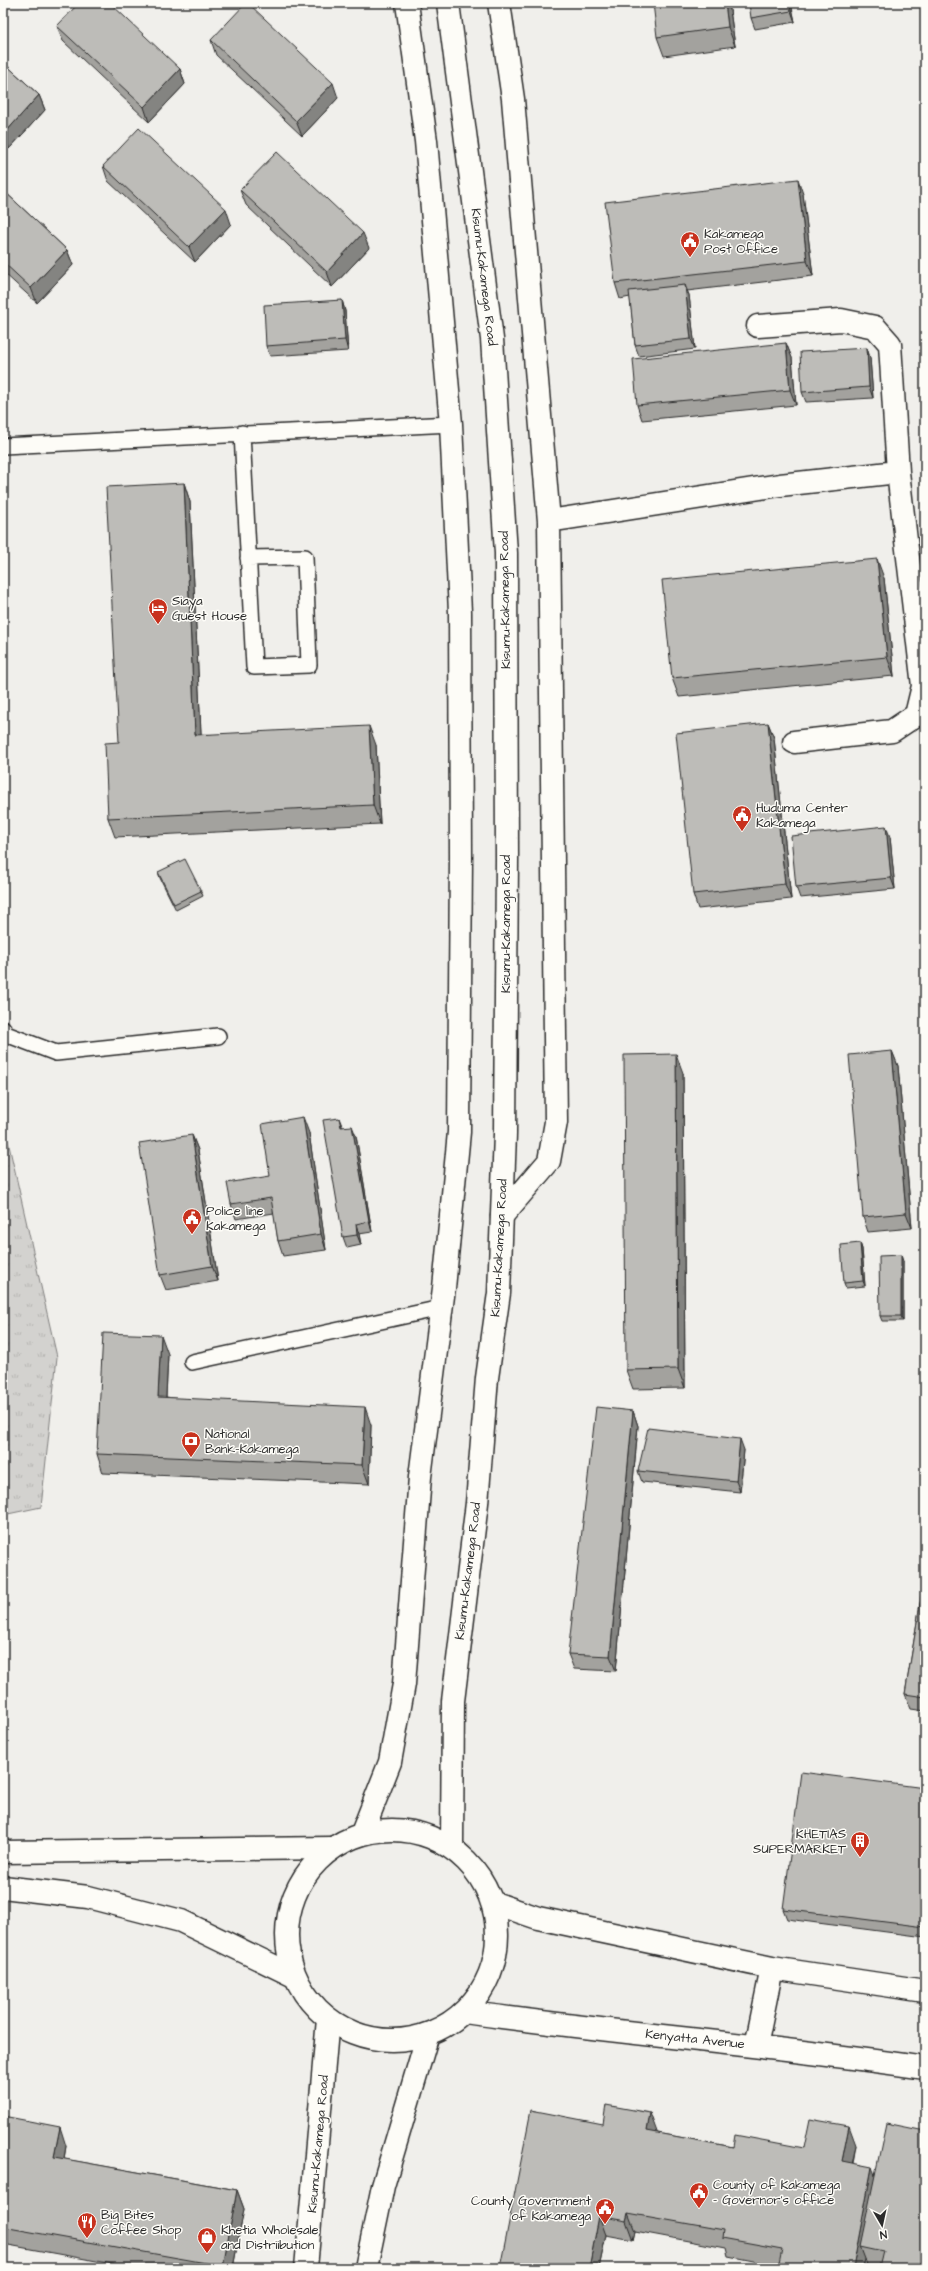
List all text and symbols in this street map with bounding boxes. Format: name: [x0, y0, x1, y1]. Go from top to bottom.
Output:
street label: Kisumu-Kakamega Road: [466, 207, 501, 347]
place label: Kakamega Post Office: [704, 225, 778, 258]
public building icon: Kakamega Post Office: [679, 230, 701, 258]
street label: Kisumu-Kakamega Road: [495, 530, 516, 669]
place label: Siaya Guest House: [172, 592, 247, 625]
hotel icon: Siaya Guest House: [147, 597, 169, 625]
place label: Huduma Center Kakamega: [756, 799, 848, 833]
public building icon: Huduma Center Kakamega: [731, 804, 753, 832]
street label: Kisumu-Kakamega Road: [497, 854, 516, 993]
street label: Kisumu-Kakamega Road: [486, 1178, 513, 1318]
place label: Police line Kakamega: [206, 1202, 266, 1236]
public building icon: Police line Kakamega: [181, 1207, 203, 1235]
place label: National Bank-Kakamega: [205, 1425, 299, 1459]
bank icon: National Bank-Kakamega: [180, 1430, 202, 1458]
street label: Kisumu-Kakamega Road: [451, 1501, 486, 1641]
place label: KHETIAS SUPERMARKET: [753, 1825, 847, 1858]
building icon: KHETIAS SUPERMARKET: [849, 1830, 871, 1858]
street label: Kenyatta Avenue: [644, 2025, 746, 2054]
street label: Kisumu-Kakamega Road: [303, 2074, 334, 2214]
place label: County of Kakamega - Governor's office: [713, 2176, 840, 2209]
public building icon: County of Kakamega - Governor's office: [688, 2181, 710, 2209]
place label: County Government of Kakamega: [471, 2192, 592, 2226]
public building icon: County Government of Kakamega: [594, 2197, 616, 2225]
north arrow: [862, 2205, 902, 2245]
place label: Big Bites Coffee Shop: [101, 2206, 182, 2239]
restaurant icon: Big Bites Coffee Shop: [76, 2211, 98, 2239]
place label: Khetia Wholesale and Distriibution: [221, 2221, 319, 2254]
shop icon: Khetia Wholesale and Distriibution: [196, 2226, 218, 2254]
text: N: [879, 2226, 888, 2242]

